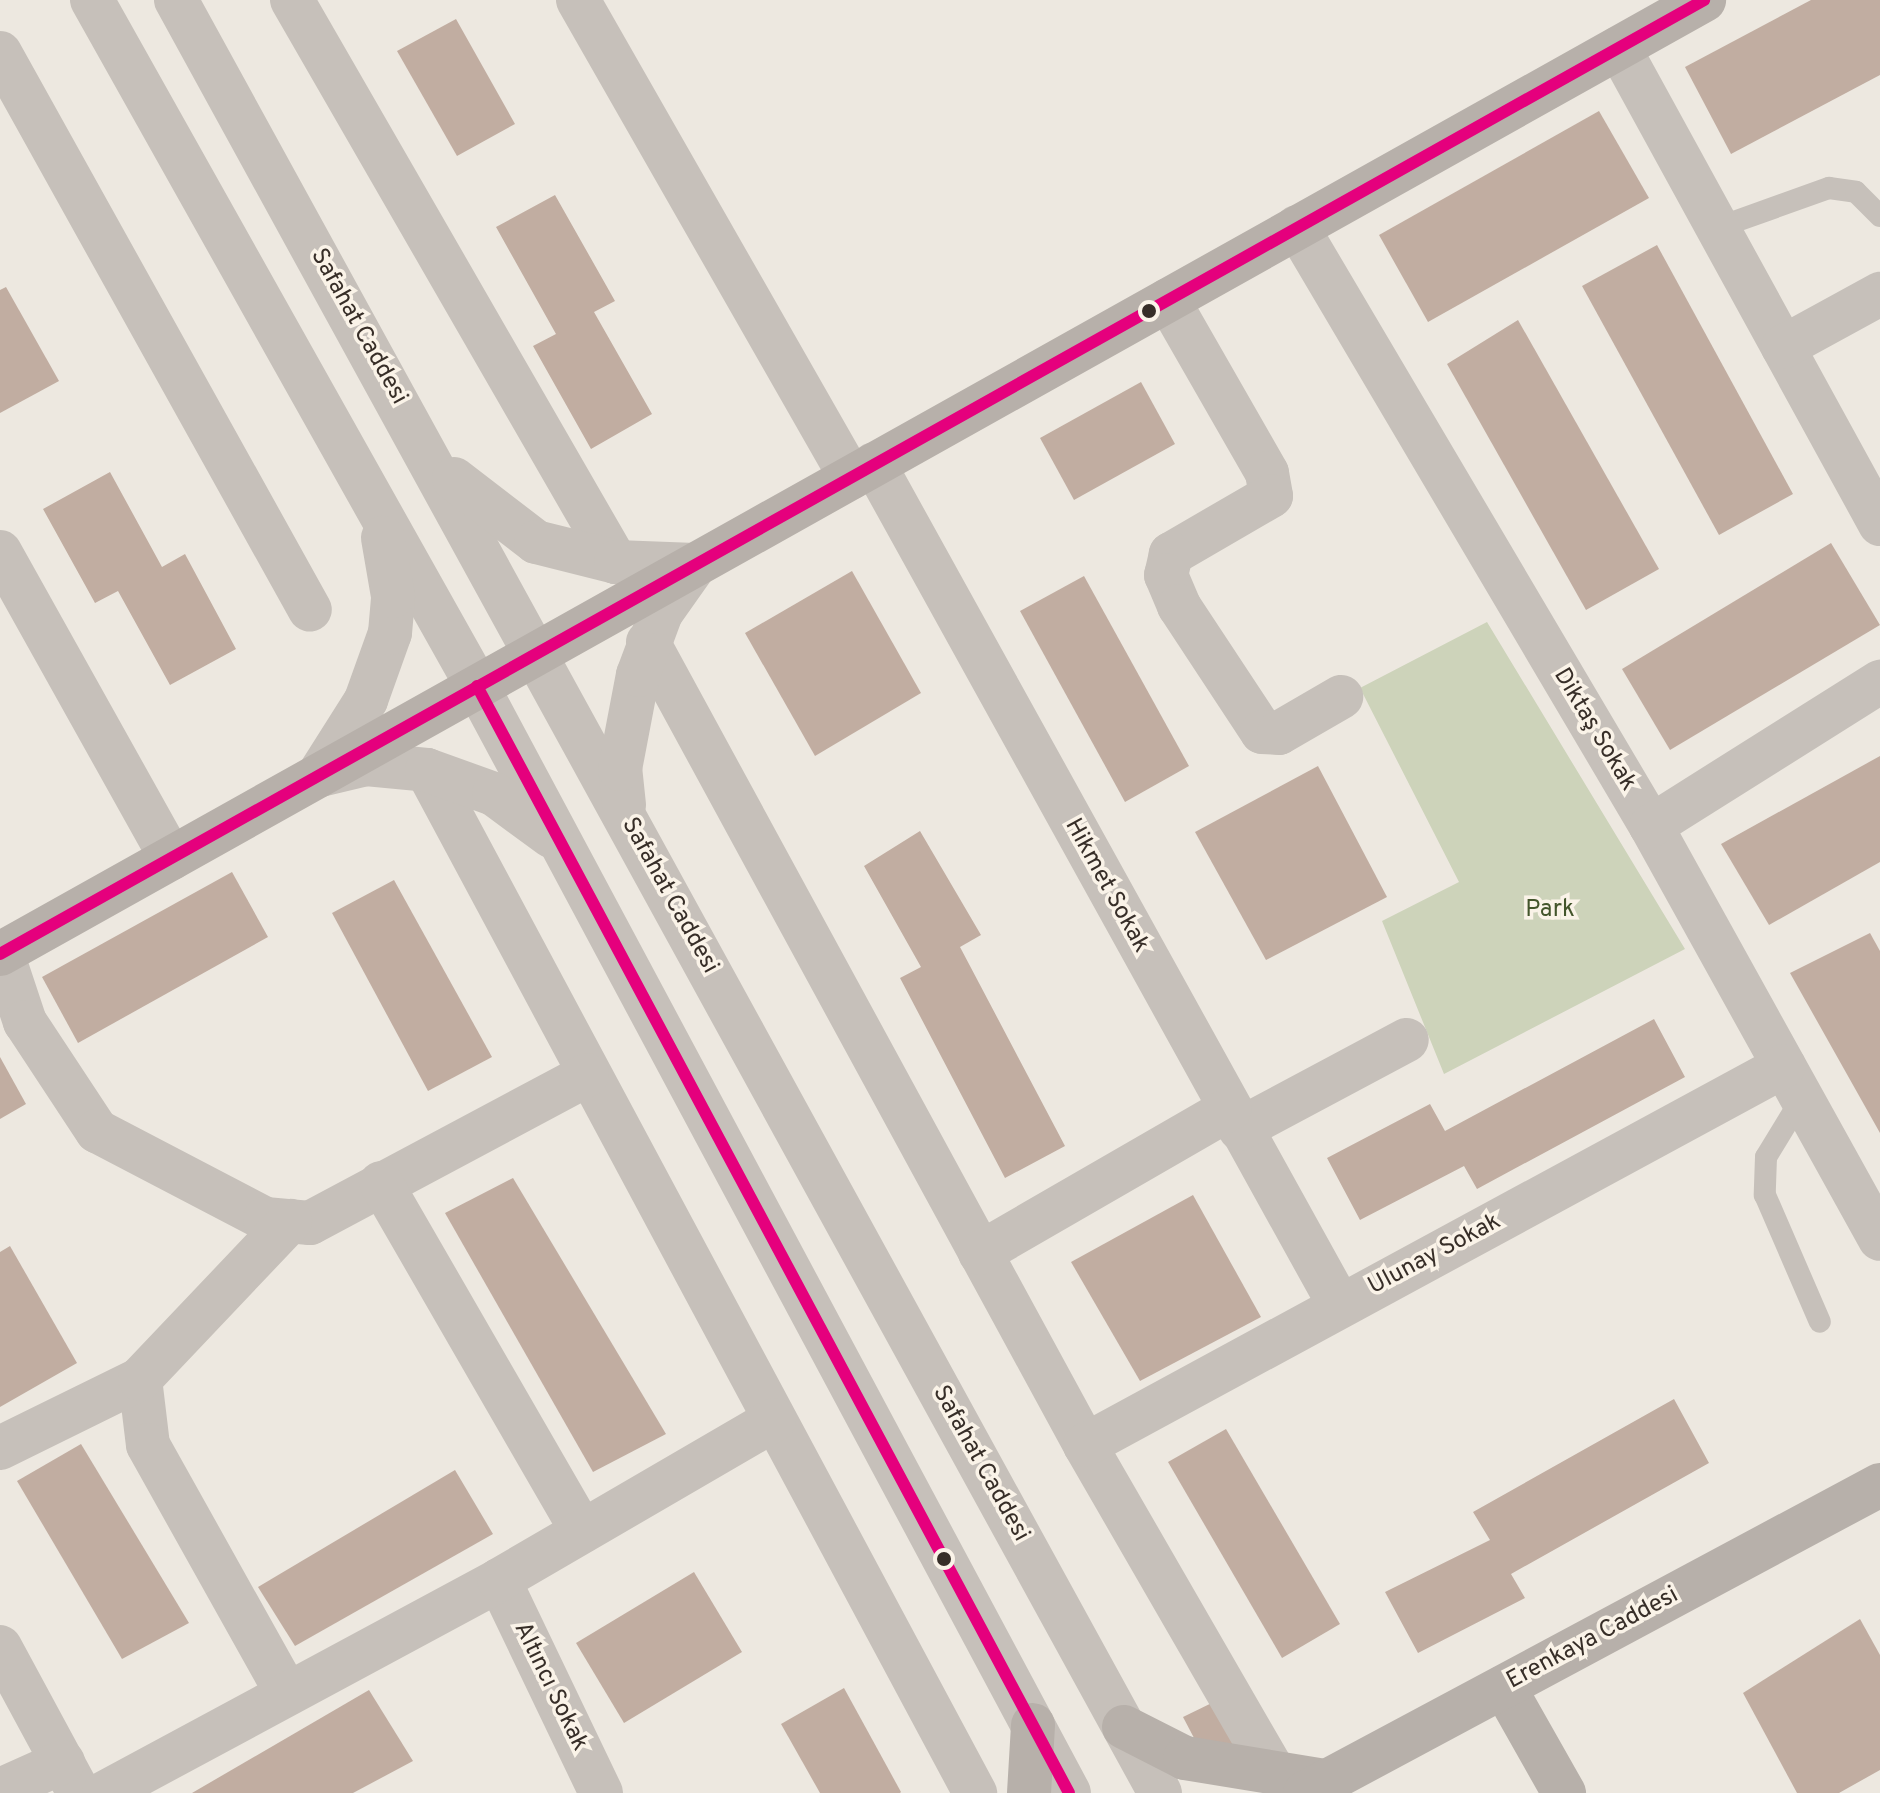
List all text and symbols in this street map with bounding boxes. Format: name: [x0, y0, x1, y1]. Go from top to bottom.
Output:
street label: Safahat Caddesi: [303, 244, 413, 410]
unlabelled marker: [1141, 303, 1157, 319]
street label: Diktaş Sokak: [1546, 663, 1642, 797]
street label: Safahat Caddesi: [614, 813, 724, 979]
street label: Hikmet Sokak: [1057, 814, 1155, 958]
park label: Park: [1525, 897, 1575, 925]
street label: Ulunay Sokak: [1364, 1208, 1506, 1302]
street label: Safahat Caddesi: [925, 1381, 1035, 1547]
unlabelled marker: [936, 1551, 952, 1567]
street label: Erenkaya Caddesi: [1502, 1582, 1684, 1696]
street label: Altıncı Sokak: [506, 1618, 594, 1756]

